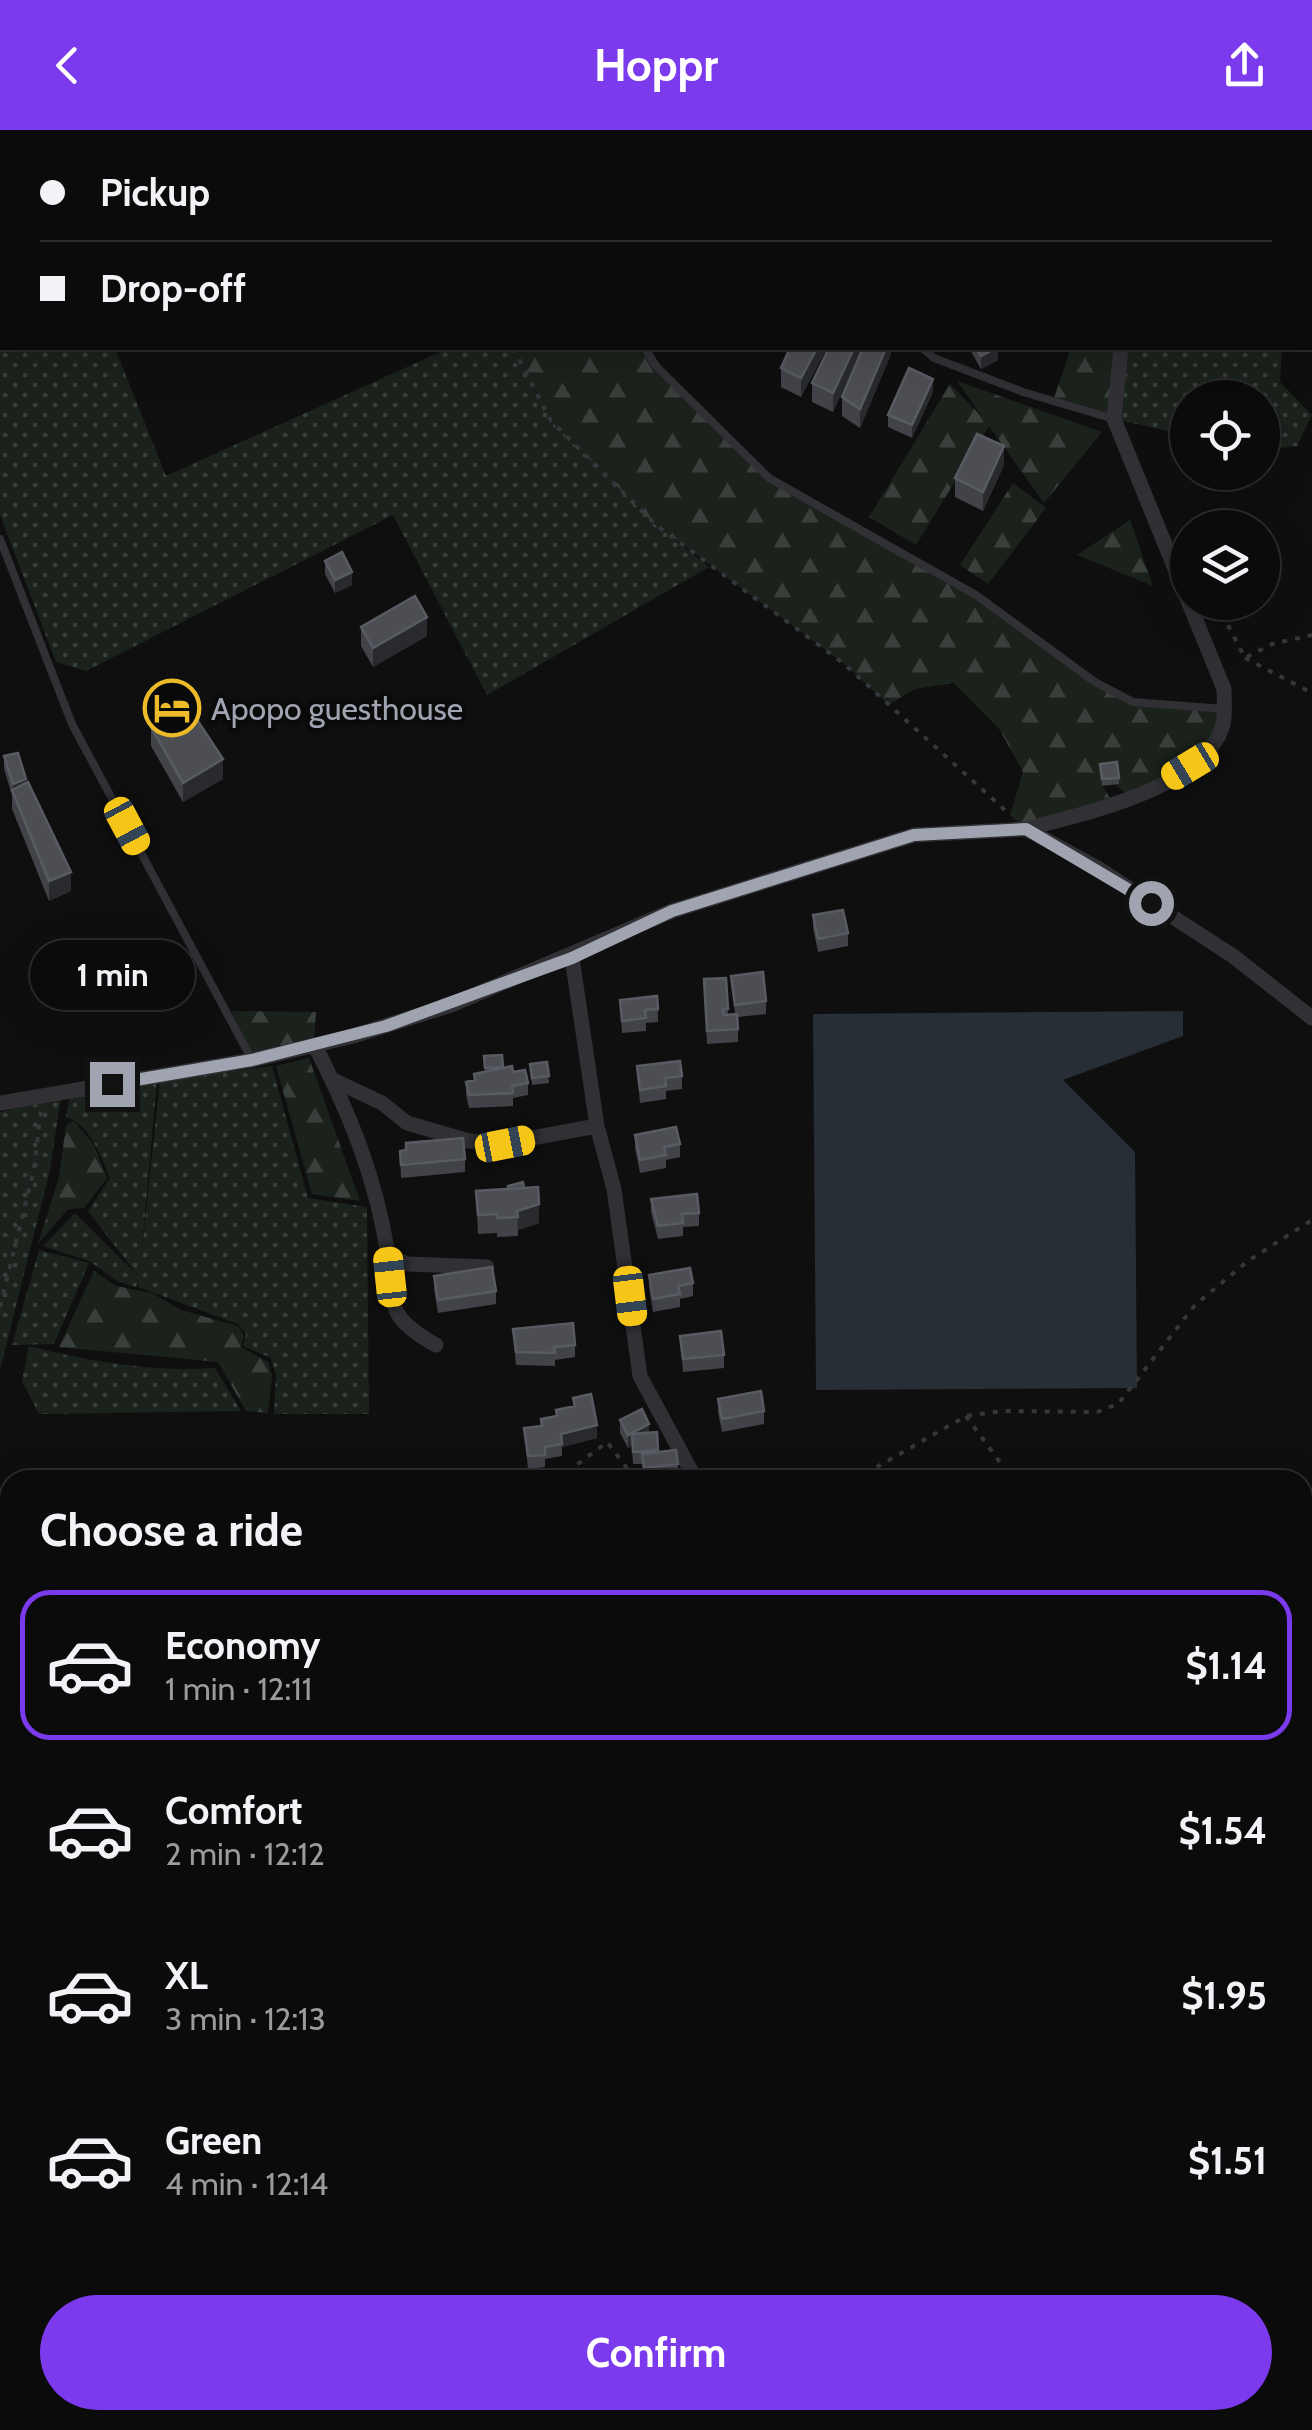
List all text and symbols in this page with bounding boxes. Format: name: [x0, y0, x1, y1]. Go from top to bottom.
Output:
icon: back: [40, 38, 95, 93]
text: Hoppr: [594, 38, 718, 92]
icon: share: [1217, 38, 1272, 93]
text: Pickup: [100, 169, 210, 216]
text: Drop-off: [100, 265, 246, 312]
map controls: [1170, 380, 1280, 620]
button: locate: [1170, 380, 1280, 490]
button: layers: [1170, 510, 1280, 620]
hotel icon: Apopo guesthouse: [142, 678, 202, 738]
place label: Apopo guesthouse: [211, 689, 463, 728]
car: [1157, 738, 1223, 794]
car: [100, 792, 154, 860]
route start: [1129, 881, 1174, 926]
callout: 1 min: [29, 939, 194, 1009]
text: 1 min: [76, 955, 149, 994]
route end: [90, 1062, 135, 1107]
car: [473, 1124, 537, 1164]
car: [372, 1246, 408, 1308]
car: [611, 1264, 649, 1328]
text: Choose a ride: [40, 1503, 303, 1557]
icon: car: [45, 1620, 135, 1710]
text: Economy: [165, 1622, 320, 1669]
text: $1.14: [1186, 1642, 1267, 1689]
text: 1 min · 12:11: [165, 1669, 312, 1708]
icon: car: [45, 1785, 135, 1875]
text: Comfort: [165, 1787, 302, 1834]
text: $1.54: [1178, 1807, 1267, 1854]
text: 2 min · 12:12: [165, 1834, 325, 1873]
icon: car: [45, 1950, 135, 2040]
text: XL: [165, 1952, 208, 1999]
text: $1.95: [1181, 1972, 1267, 2019]
text: 3 min · 12:13: [165, 1999, 326, 2038]
icon: car: [45, 2115, 135, 2205]
text: Green: [165, 2117, 262, 2164]
text: $1.51: [1188, 2137, 1267, 2184]
text: 4 min · 12:14: [165, 2164, 328, 2203]
button: Confirm: [40, 2295, 1272, 2410]

